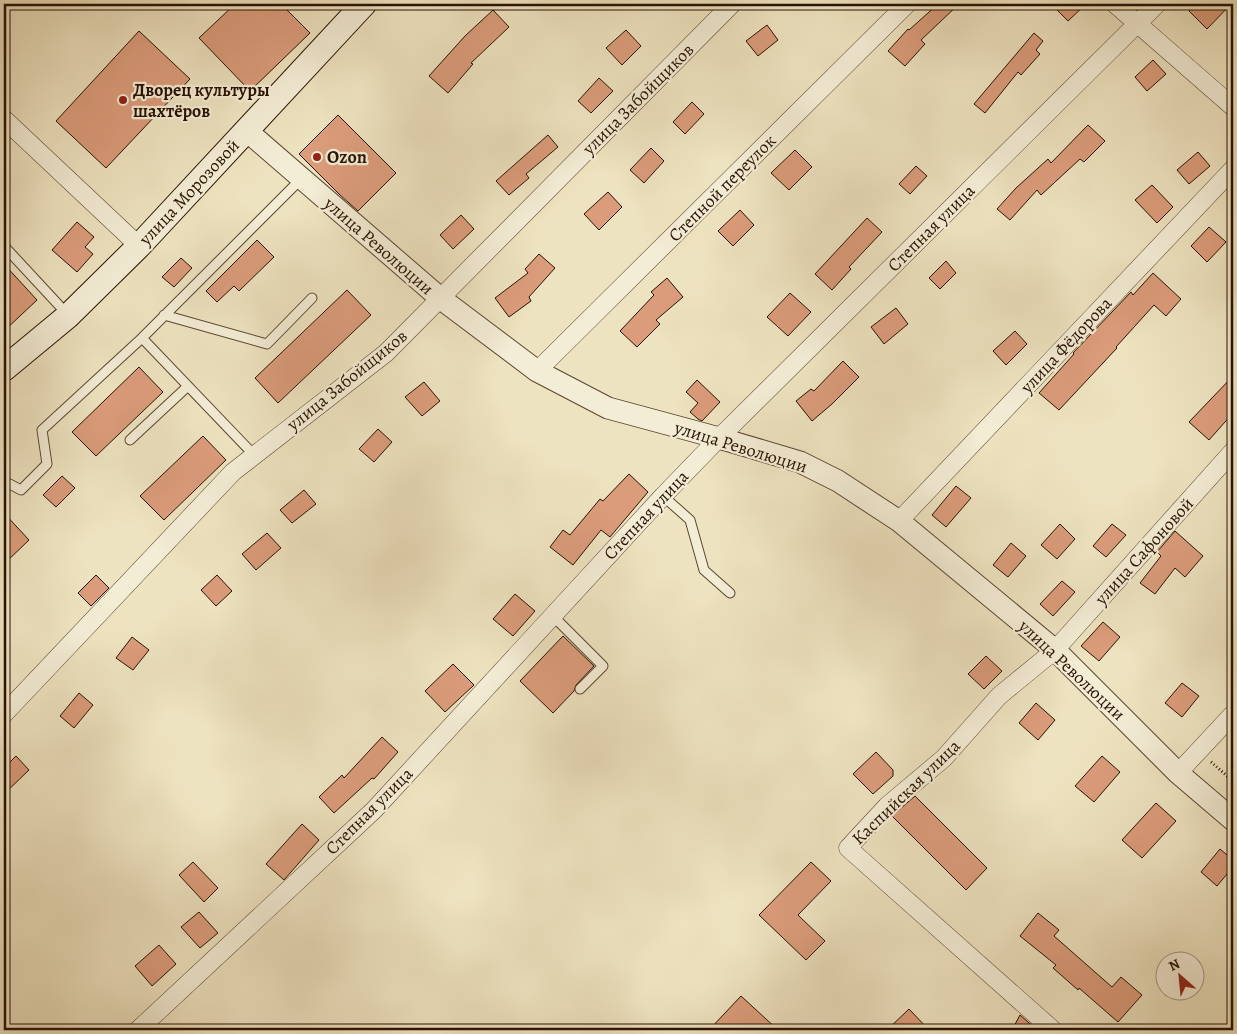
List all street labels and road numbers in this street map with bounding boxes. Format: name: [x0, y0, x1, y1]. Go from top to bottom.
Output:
street label: улица Забойщиков: [576, 38, 699, 161]
street label: Степной переулок: [663, 129, 781, 247]
street label: улица Морозовой: [133, 134, 245, 251]
street label: Степная улица: [882, 178, 981, 277]
street label: улица Революции: [318, 191, 439, 300]
street label: улица Фёдорова: [1014, 291, 1117, 399]
street label: улица Забойщиков: [281, 324, 412, 437]
street label: улица Революции: [671, 415, 810, 479]
street label: Степная улица: [598, 464, 694, 565]
street label: улица Сафоновой: [1089, 492, 1199, 611]
street label: улица Революции: [1013, 614, 1131, 726]
street label: Каспийская улица: [847, 734, 966, 850]
street label: Степная улица: [320, 761, 419, 860]

